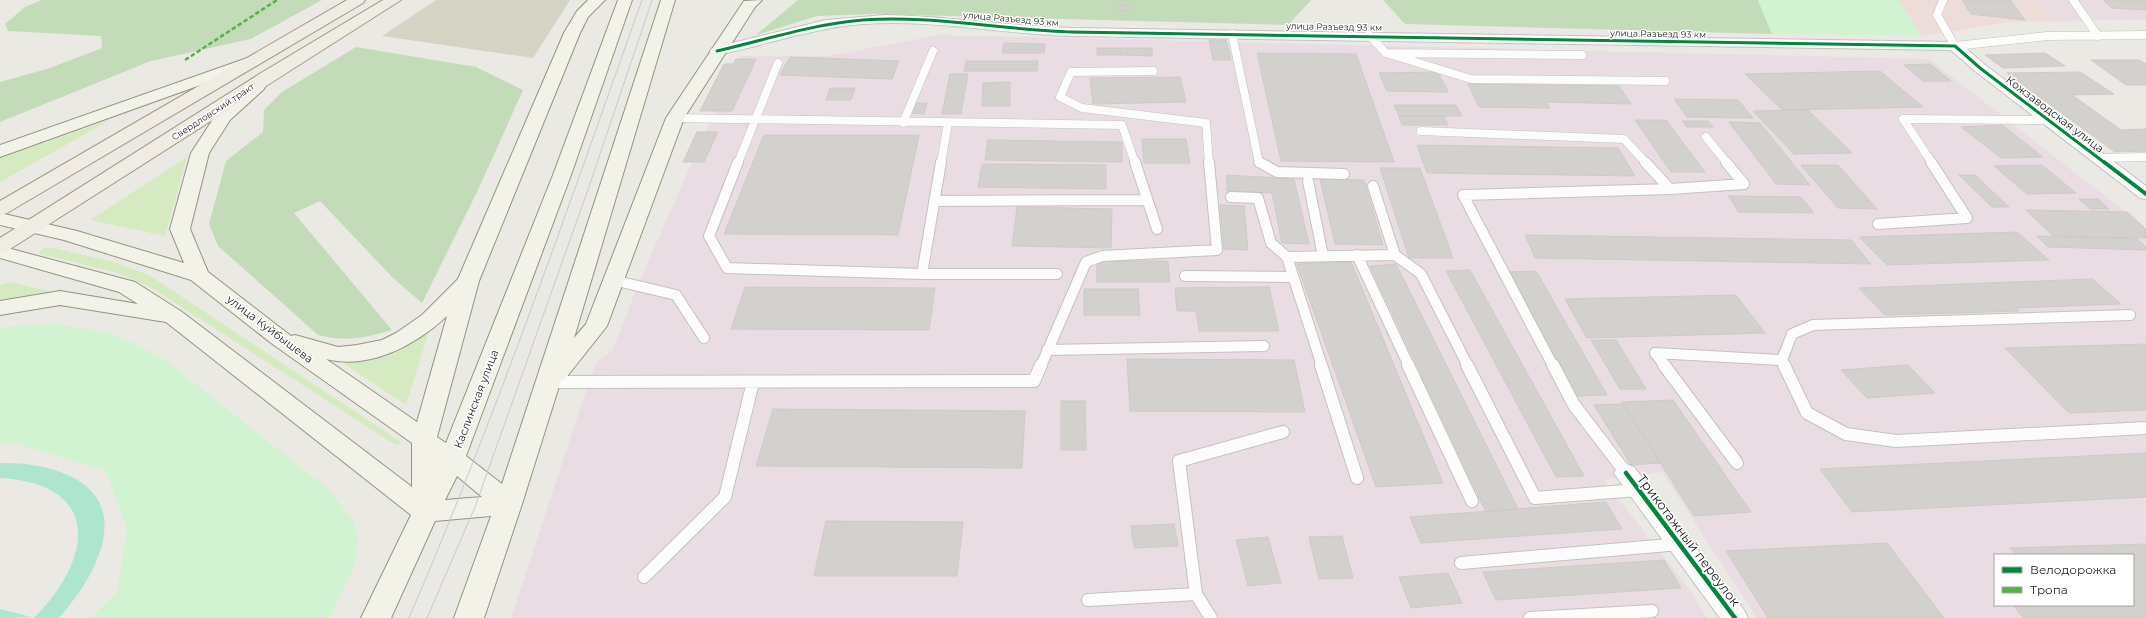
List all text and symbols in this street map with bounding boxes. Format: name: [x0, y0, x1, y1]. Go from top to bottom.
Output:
street label: улица Разъезд 93 км: [962, 9, 1059, 28]
street label: улица Разъезд 93 км: [1285, 20, 1382, 33]
street label: улица Разъезд 93 км: [1609, 27, 1706, 40]
street label: Кожзаводская улица: [2003, 73, 2107, 155]
street label: Свердловский тракт: [169, 80, 257, 142]
street label: улица Куйбышева: [223, 291, 316, 366]
street label: Каслинская улица: [451, 348, 501, 450]
street label: Трикотажный переулок: [1634, 471, 1744, 609]
legend: [1994, 554, 2134, 606]
text: Велодорожка: [2030, 562, 2116, 577]
text: Тропа: [2030, 582, 2068, 597]

